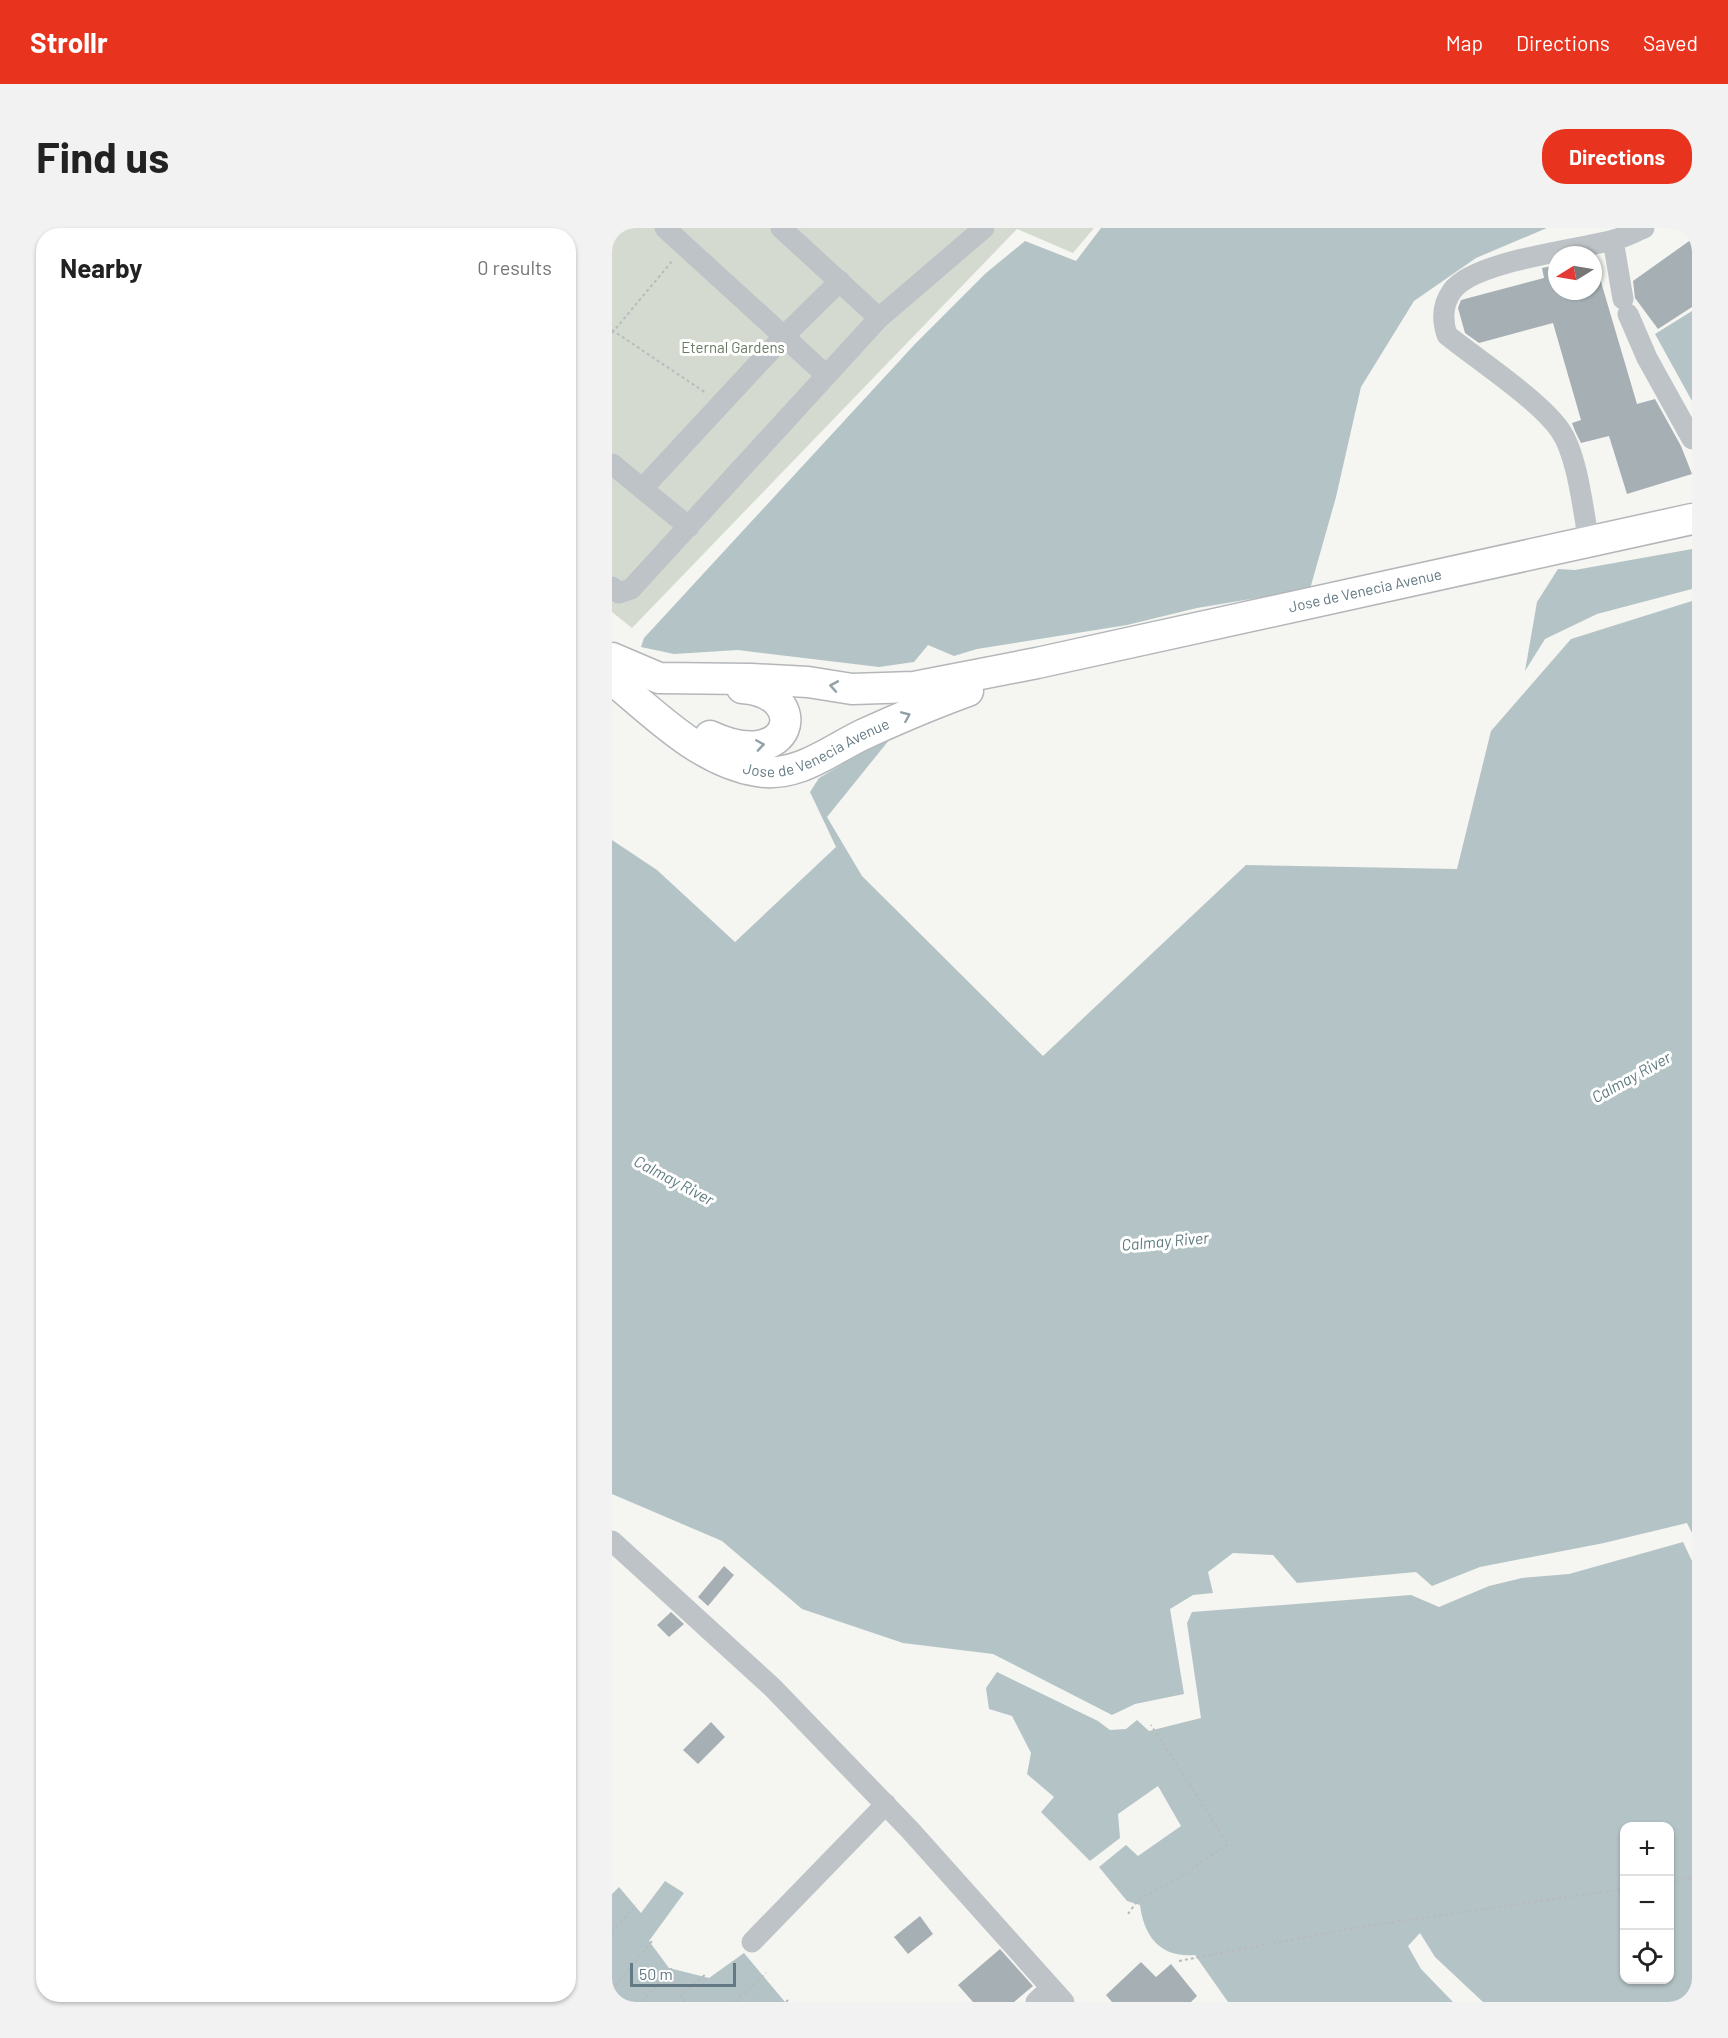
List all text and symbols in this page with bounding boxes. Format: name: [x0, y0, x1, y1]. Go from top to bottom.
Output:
text: Strollr: [30, 25, 108, 59]
text: Map: [1446, 30, 1483, 55]
text: Directions: [1516, 30, 1610, 55]
text: Saved: [1643, 30, 1698, 55]
button: Directions: [1542, 129, 1692, 184]
text: Find us: [36, 131, 169, 181]
north arrow: [1548, 246, 1602, 300]
text: Nearby: [60, 252, 142, 283]
text: 0 results: [477, 255, 552, 279]
park label: Eternal Gardens: [681, 338, 785, 356]
street label: Jose de Venecia Avenue: [1287, 564, 1443, 615]
one-way arrow: [830, 681, 839, 693]
one-way arrow: [899, 711, 910, 723]
street label: Jose de Venecia Avenue: [741, 714, 892, 780]
one-way arrow: [755, 739, 765, 752]
water label: Calmay River: [1588, 1046, 1675, 1106]
water label: Calmay River: [631, 1151, 718, 1209]
water label: Calmay River: [1121, 1227, 1211, 1254]
map controls: [1620, 1822, 1674, 1984]
button: +: [1620, 1822, 1674, 1876]
button: −: [1620, 1876, 1674, 1930]
button: locate: [1620, 1930, 1674, 1984]
scale bar: [630, 1960, 736, 1988]
text: 50 m: [639, 1964, 673, 1983]

